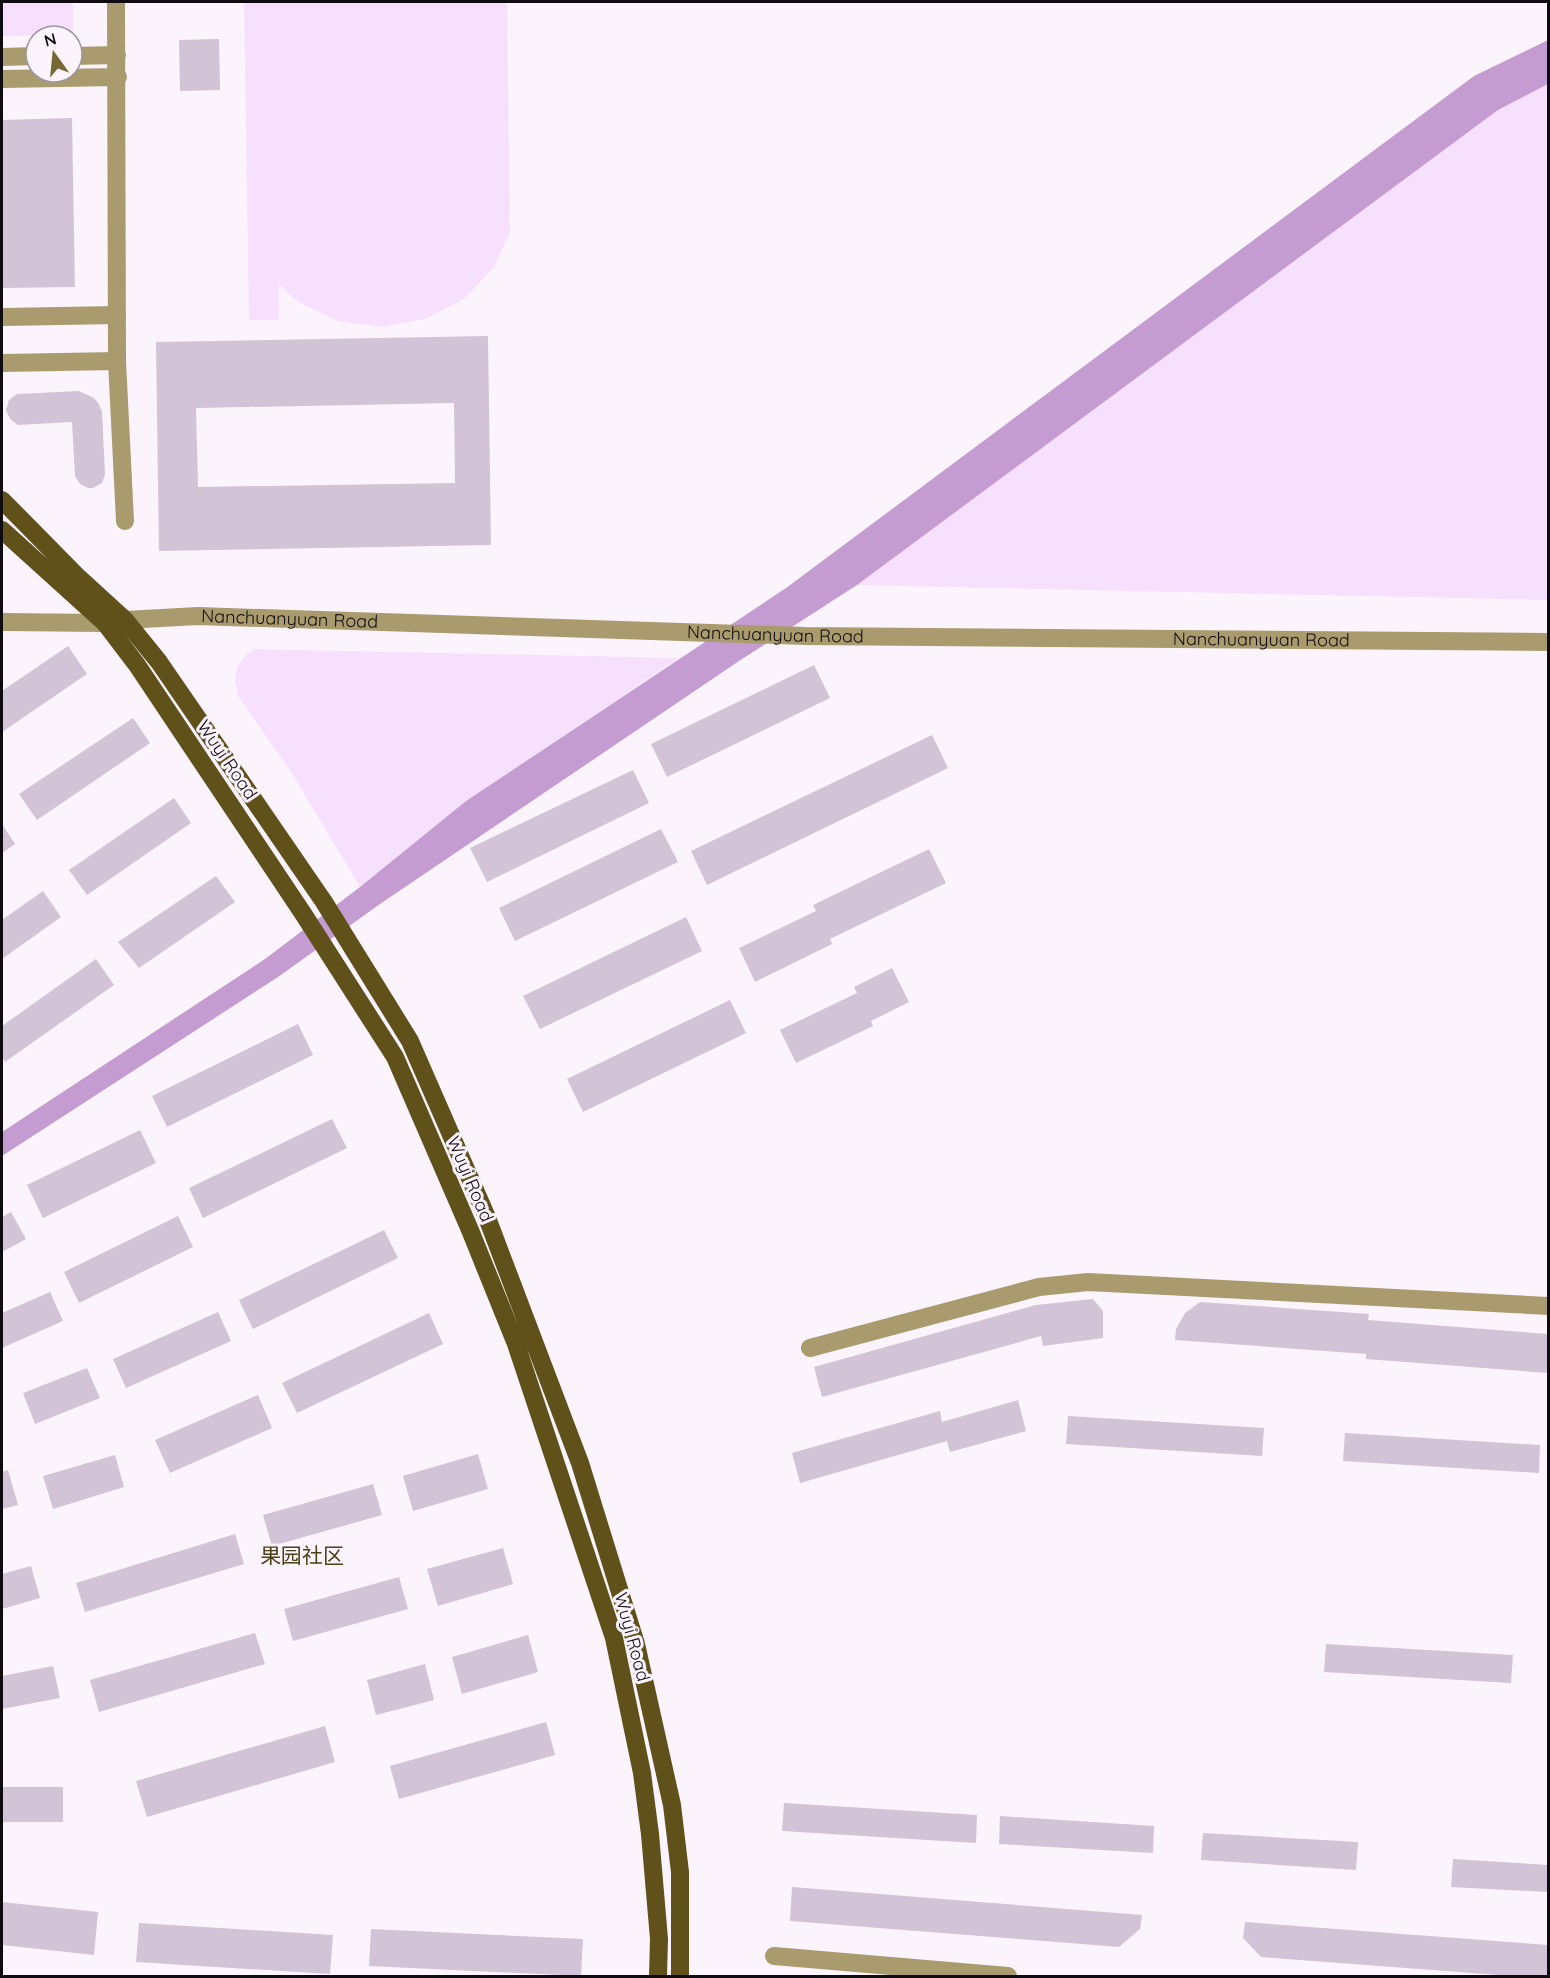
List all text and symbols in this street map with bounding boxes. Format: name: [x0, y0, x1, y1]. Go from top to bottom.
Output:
north arrow: [24, 24, 84, 84]
text: N: [42, 28, 58, 51]
street label: Nanchuanyuan Road: [201, 604, 378, 633]
street label: Nanchuanyuan Road: [687, 620, 864, 647]
street label: Nanchuanyuan Road: [1173, 627, 1350, 651]
street label: Wuyi Road: [192, 716, 262, 804]
street label: Wuyi Road: [442, 1132, 499, 1225]
district label: 果园社区: [260, 1542, 344, 1568]
street label: Wuyi Road: [610, 1590, 655, 1684]

